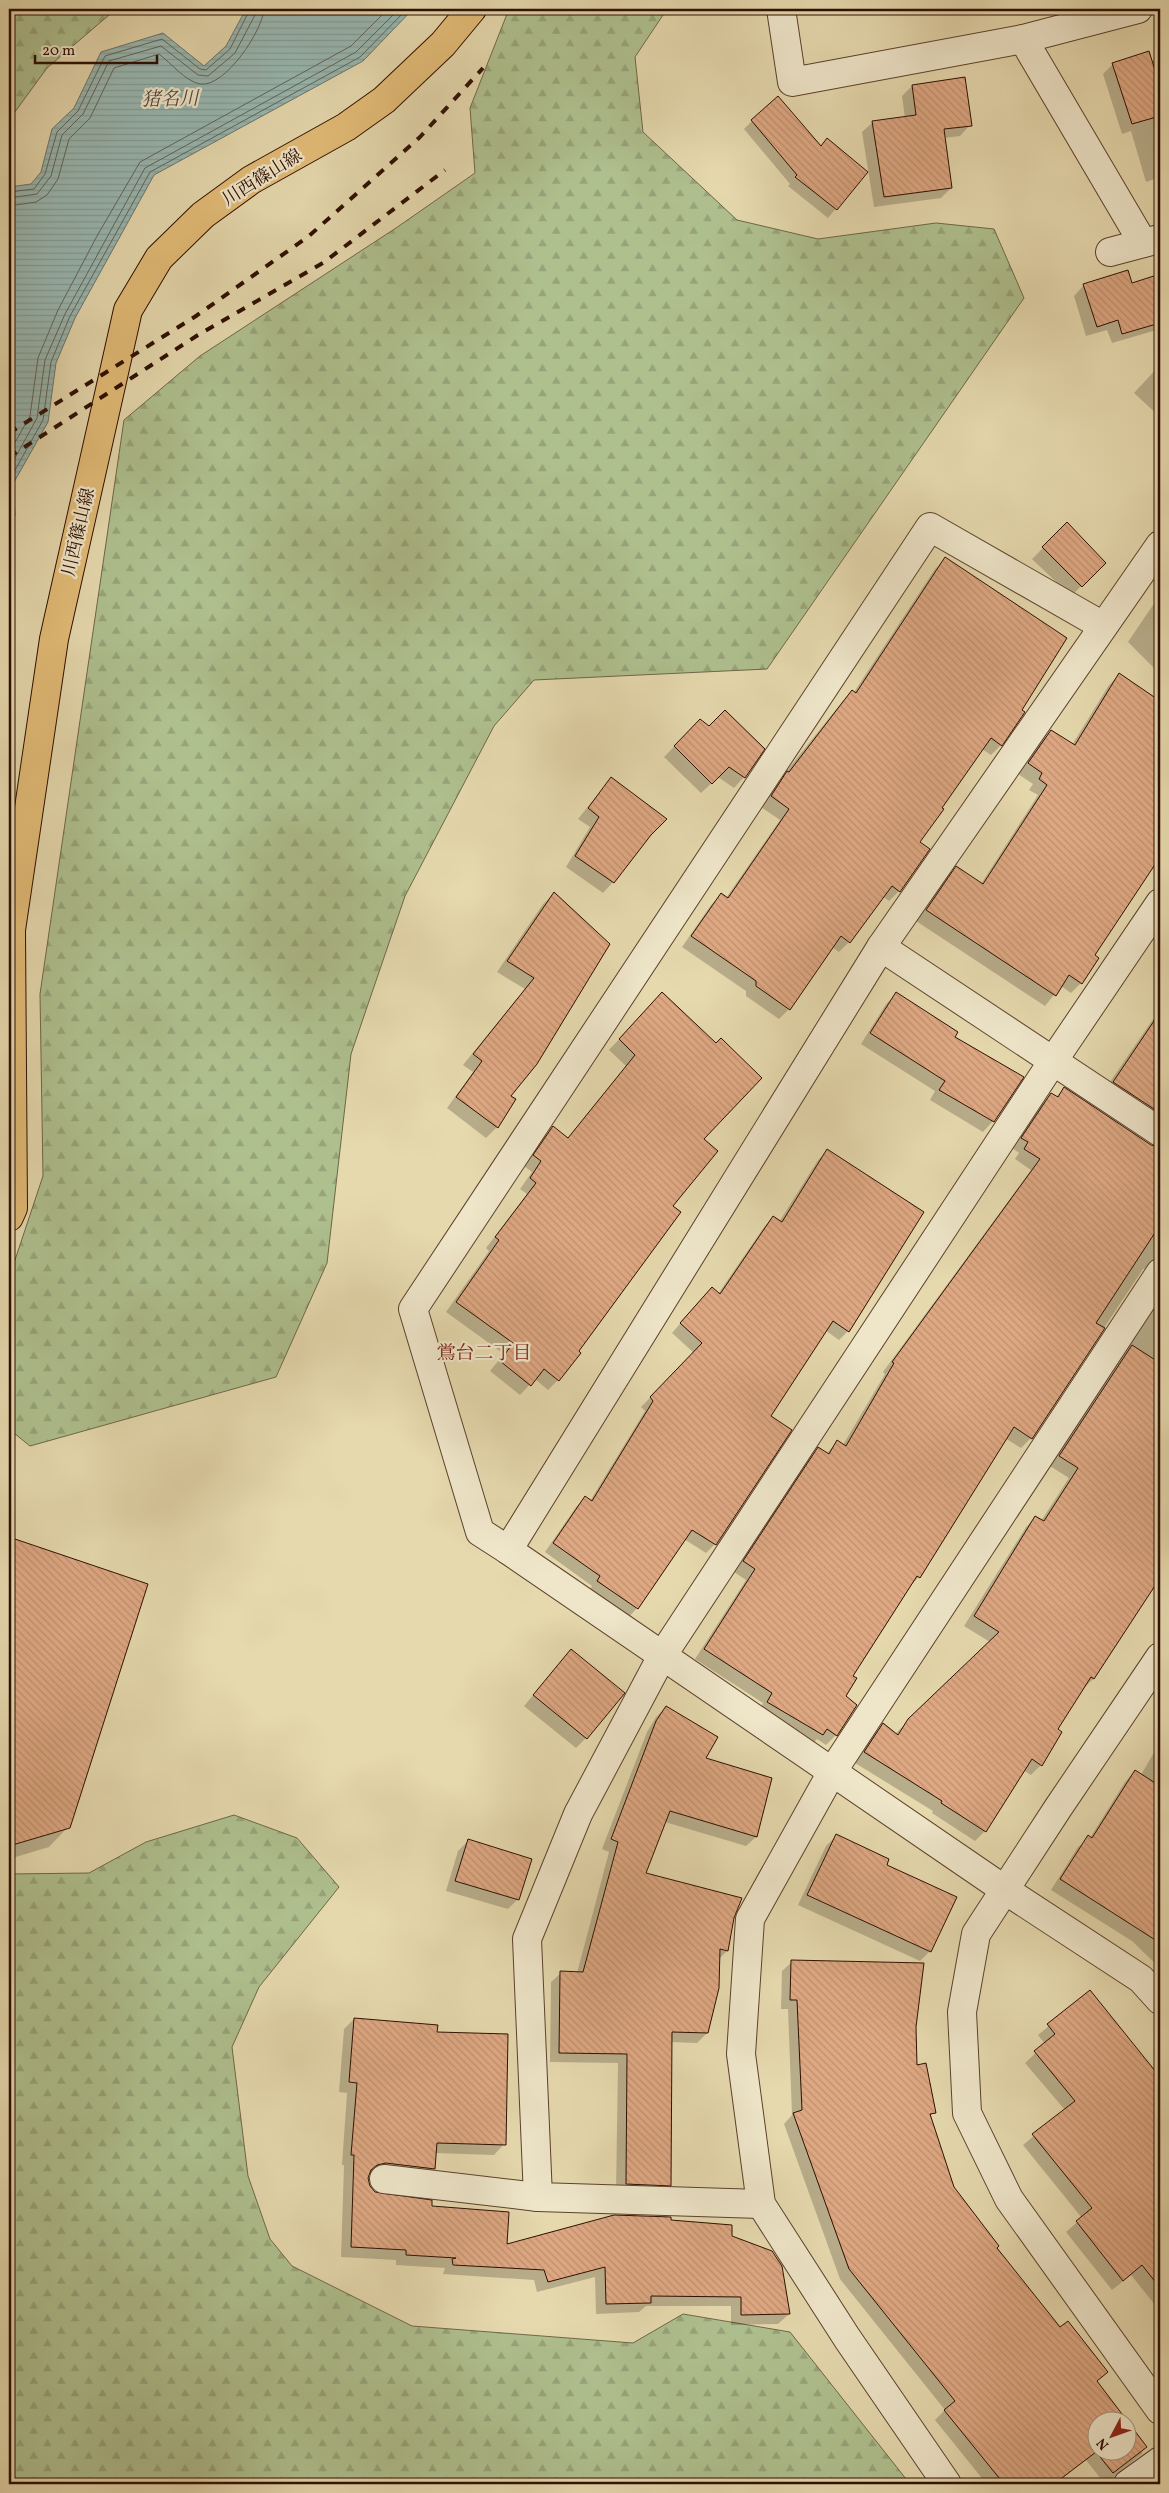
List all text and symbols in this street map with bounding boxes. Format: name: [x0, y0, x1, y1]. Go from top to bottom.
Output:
scale bar: [35, 32, 158, 64]
text: 20 m: [42, 41, 75, 62]
water label: 猪名川: [141, 86, 201, 113]
street label: 川西篠山線: [218, 144, 308, 213]
street label: 川西篠山線: [57, 486, 102, 579]
district label: 鴬台二丁目: [436, 1341, 532, 1367]
north arrow: [1086, 2410, 1136, 2460]
text: N: [1093, 2433, 1114, 2454]

